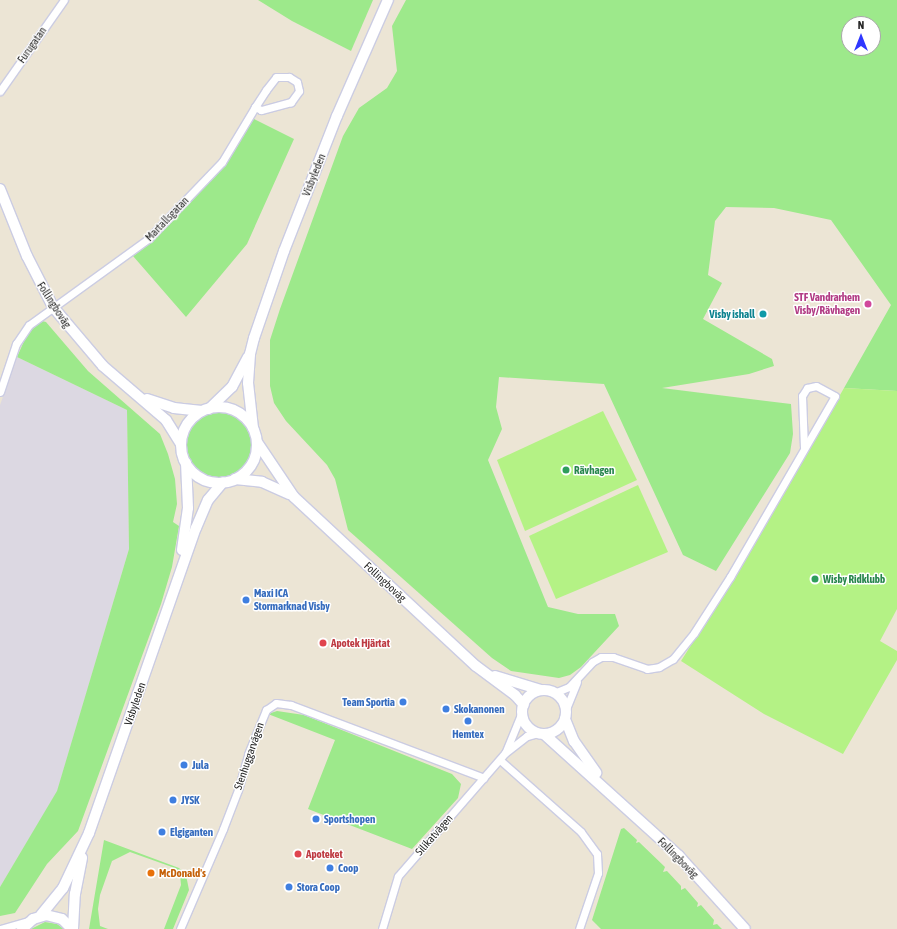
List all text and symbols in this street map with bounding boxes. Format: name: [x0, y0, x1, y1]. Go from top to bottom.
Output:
north arrow: [841, 16, 881, 56]
text: N: [858, 19, 864, 31]
street label: Furugatan: [15, 24, 49, 66]
street label: Visbyleden: [300, 152, 328, 198]
street label: Martallsgatan: [143, 194, 191, 244]
street label: Follingboväg: [34, 279, 74, 331]
place label: STF Vandrarhem Visby/Rävhagen: [794, 291, 860, 317]
marker: STF Vandrarhem Visby/Rävhagen: [863, 299, 873, 309]
place label: Visby ishall: [709, 307, 755, 321]
marker: Visby ishall: [758, 309, 768, 319]
place label: Rävhagen: [574, 463, 614, 477]
marker: Rävhagen: [561, 465, 571, 475]
street label: Follingboväg: [361, 559, 409, 605]
place label: Wisby Ridklubb: [823, 572, 885, 586]
marker: Wisby Ridklubb: [810, 574, 820, 584]
place label: Maxi ICA Stormarknad Visby: [254, 587, 330, 613]
marker: Maxi ICA Stormarknad Visby: [241, 595, 251, 605]
place label: Apotek Hjärtat: [331, 636, 390, 650]
marker: Apotek Hjärtat: [318, 638, 328, 648]
street label: Visbyleden: [121, 681, 149, 727]
place label: Team Sportia: [342, 695, 395, 709]
marker: Team Sportia: [398, 697, 408, 707]
place label: Skokanonen: [454, 702, 505, 716]
marker: Skokanonen: [441, 704, 451, 714]
marker: Hemtex: [463, 716, 473, 726]
street label: Stenhuggarvägen: [231, 721, 267, 791]
place label: Hemtex: [452, 727, 484, 741]
place label: Jula: [192, 758, 209, 772]
marker: Jula: [179, 760, 189, 770]
place label: JYSK: [181, 793, 199, 807]
marker: JYSK: [168, 795, 178, 805]
place label: Sportshopen: [324, 812, 375, 826]
street label: Silikatvägen: [413, 812, 455, 858]
marker: Sportshopen: [311, 814, 321, 824]
place label: Elgiganten: [170, 825, 213, 839]
marker: Elgiganten: [157, 827, 167, 837]
street label: Follingboväg: [655, 835, 701, 881]
place label: Apoteket: [306, 847, 343, 861]
marker: Apoteket: [293, 849, 303, 859]
place label: Coop: [338, 861, 359, 875]
marker: Coop: [325, 863, 335, 873]
place label: McDonald's: [159, 866, 206, 880]
marker: McDonald's: [146, 868, 156, 878]
place label: Stora Coop: [297, 880, 340, 894]
marker: Stora Coop: [284, 882, 294, 892]

